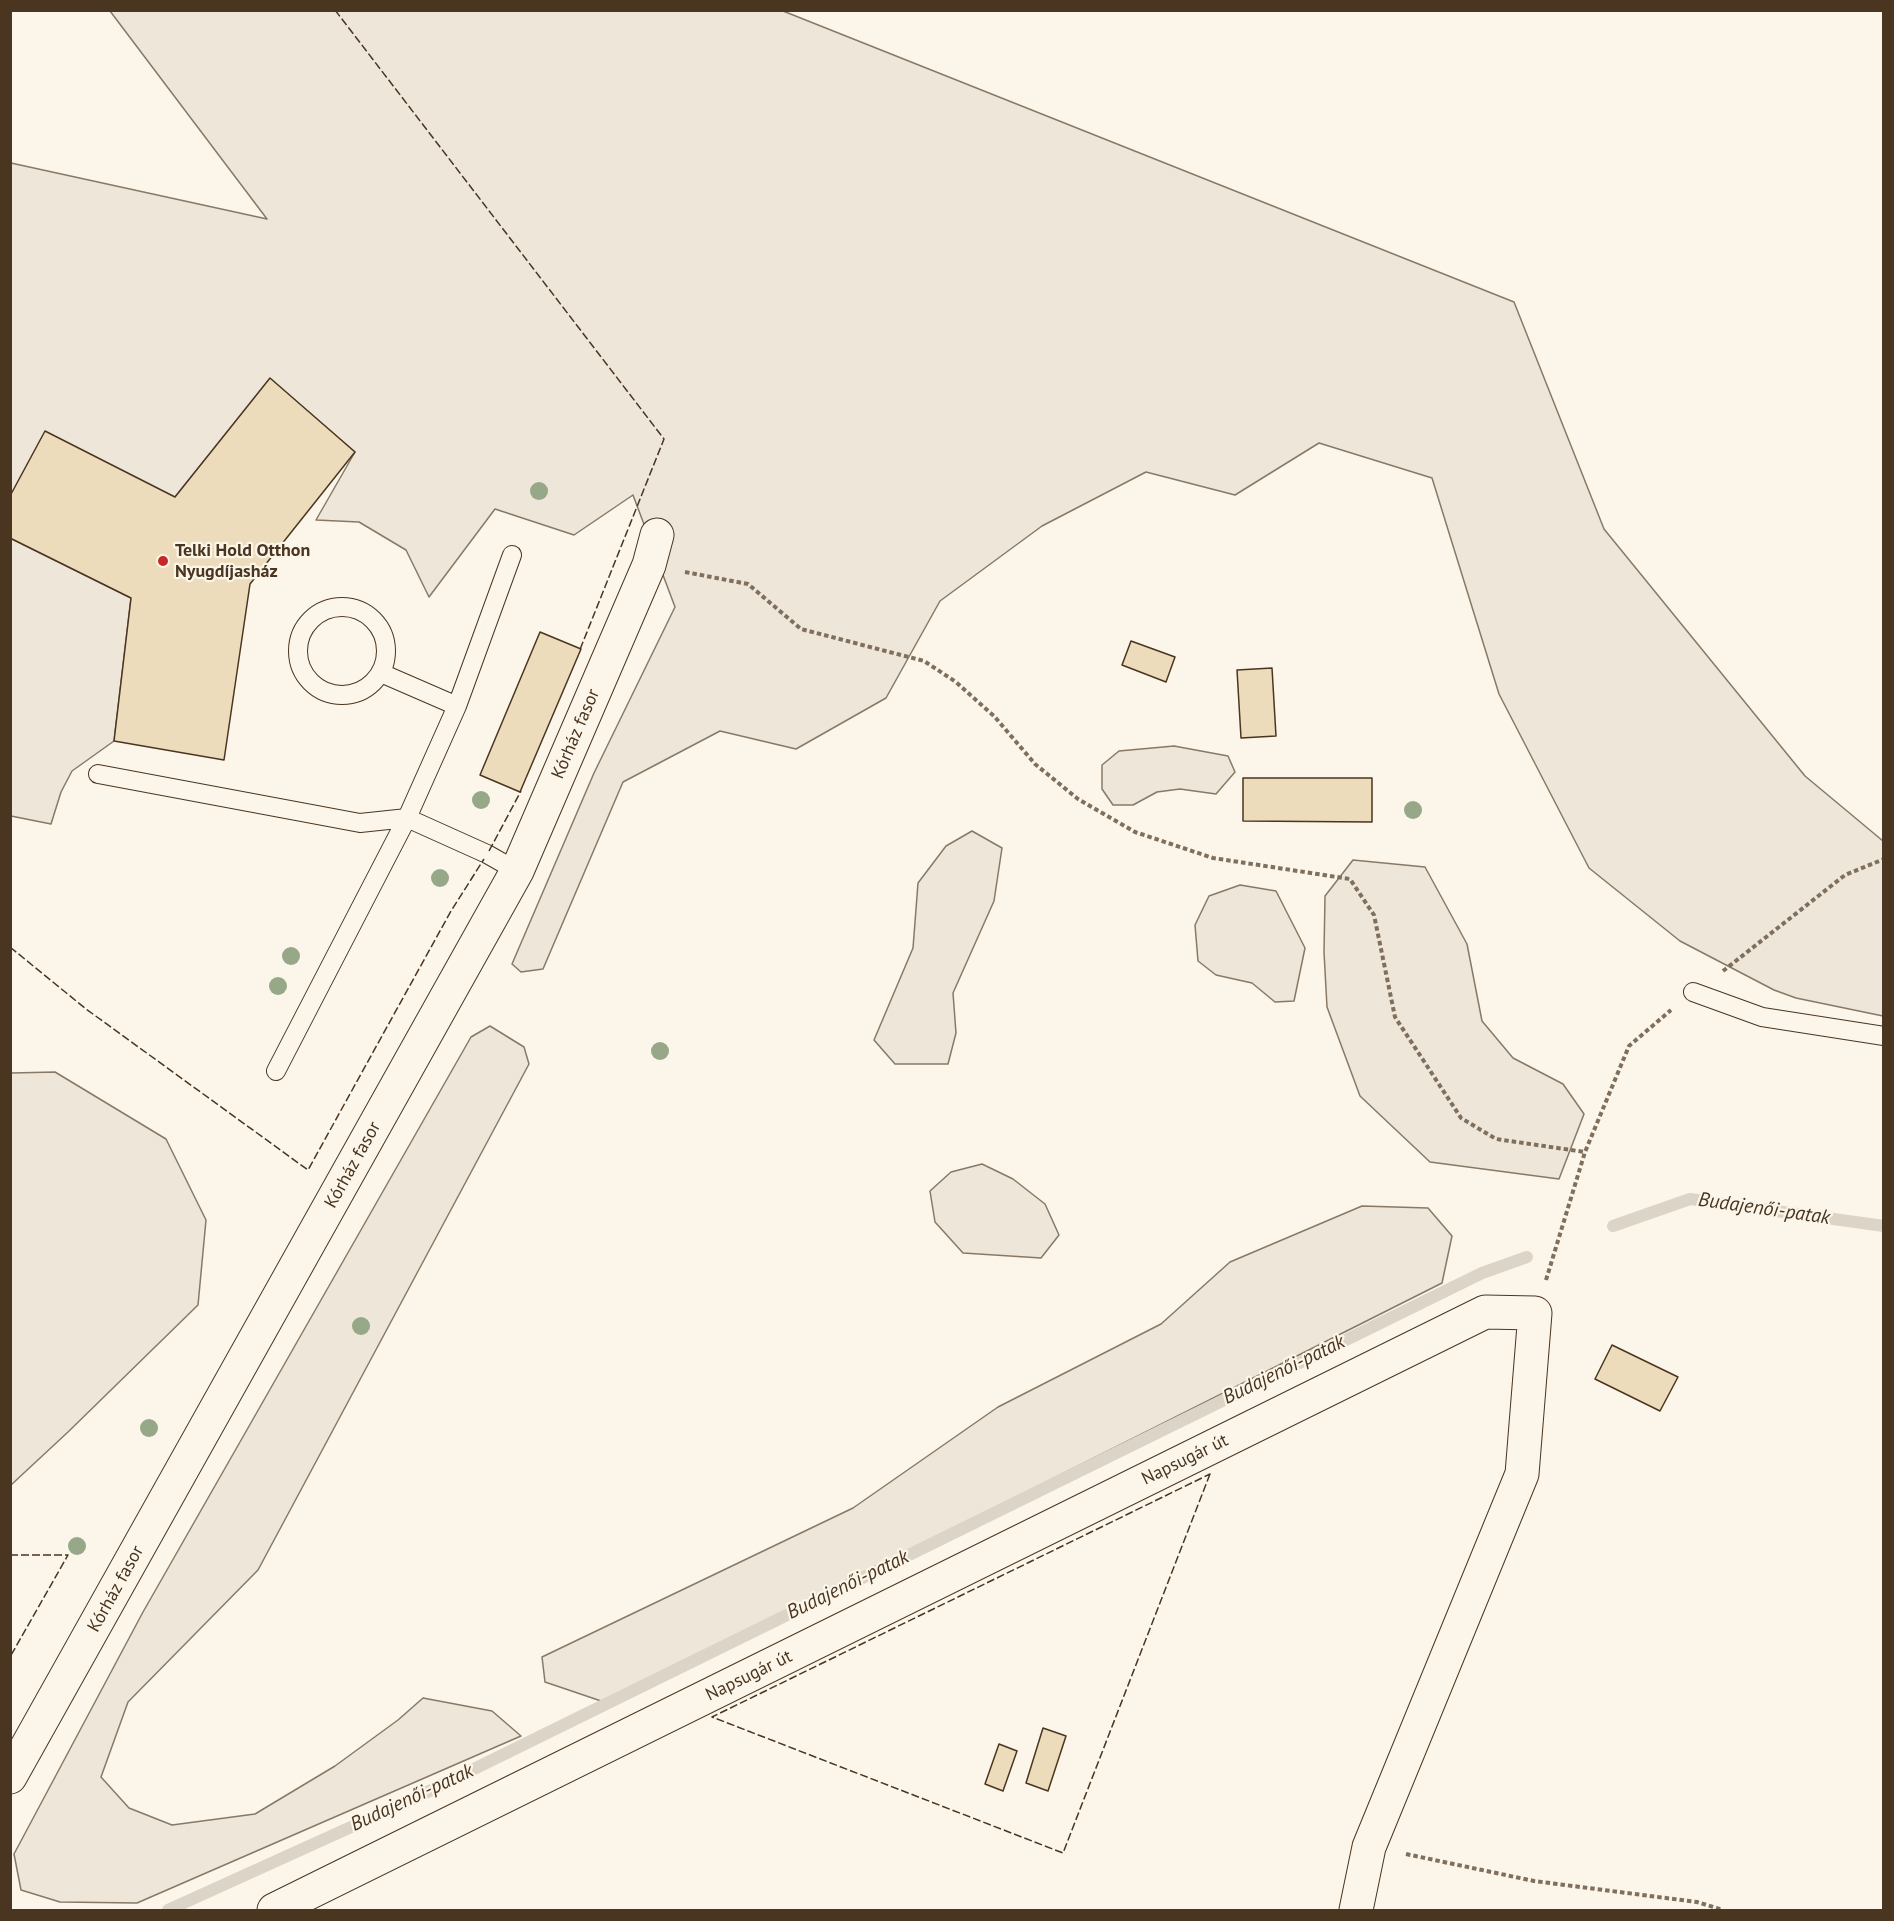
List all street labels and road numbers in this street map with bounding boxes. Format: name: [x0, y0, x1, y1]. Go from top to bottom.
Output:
street label: Kórház fasor: [547, 686, 605, 782]
street label: Kórház fasor: [320, 1118, 386, 1212]
street label: Napsugár út: [1138, 1430, 1232, 1490]
street label: Kórház fasor: [83, 1542, 149, 1636]
street label: Napsugár út: [702, 1646, 796, 1706]

